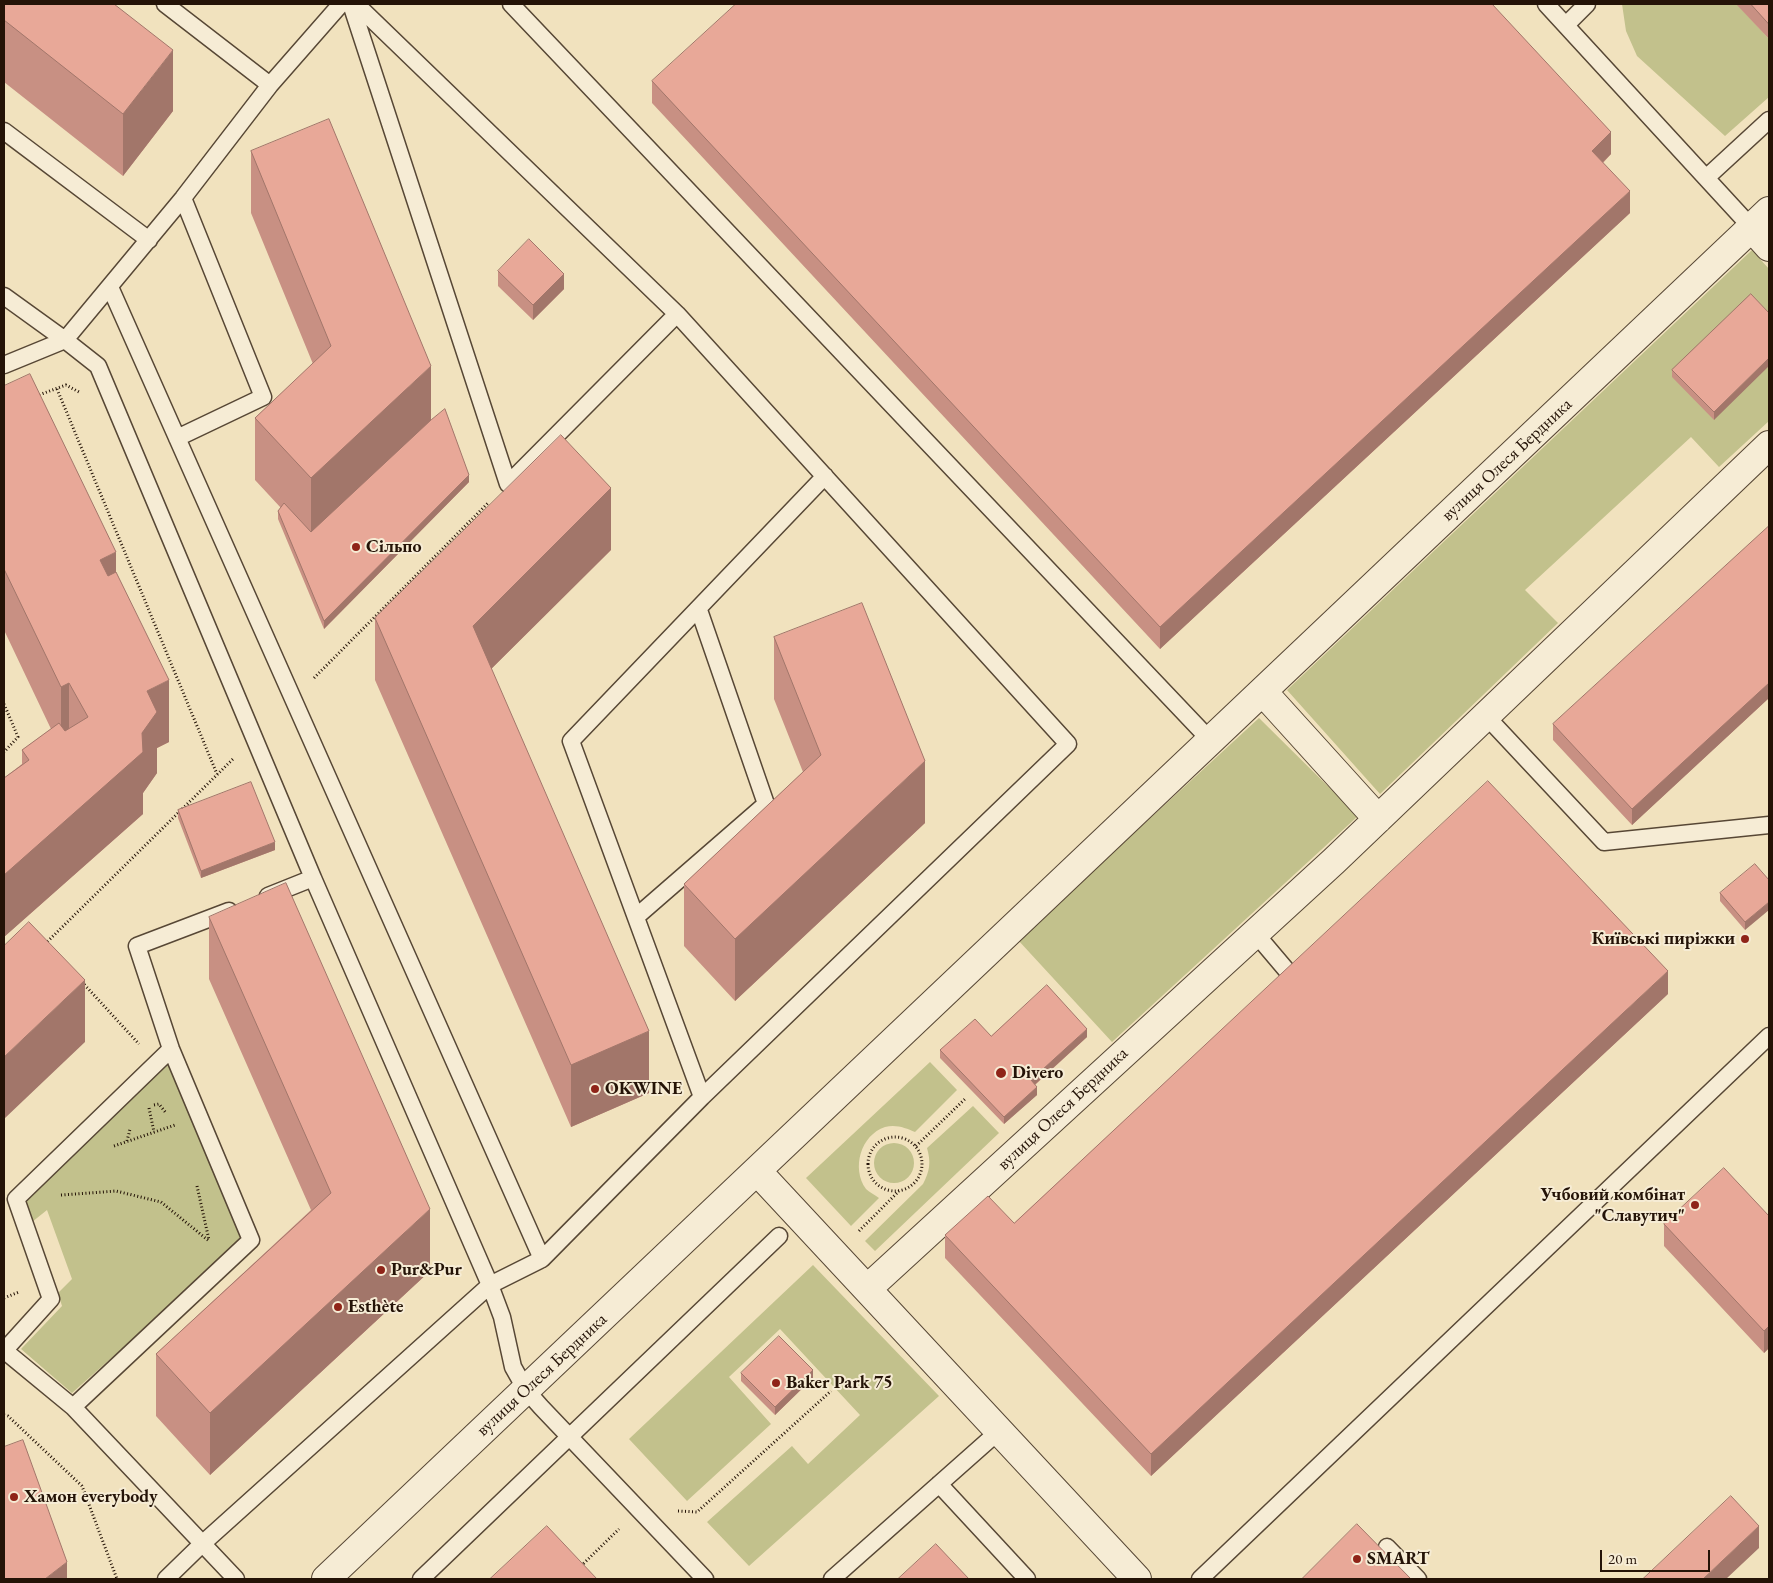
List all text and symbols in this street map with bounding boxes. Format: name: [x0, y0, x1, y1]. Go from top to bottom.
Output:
street label: вулиця Олеся Бердника: [1437, 394, 1577, 526]
place label: Сільпо: [366, 536, 421, 558]
marker: Сільпо: [350, 541, 362, 553]
place label: Київські пиріжки: [1592, 928, 1735, 950]
marker: Київські пиріжки: [1739, 933, 1751, 945]
street label: вулиця Олеся Бердника: [993, 1043, 1133, 1175]
place label: Divero: [1012, 1062, 1063, 1084]
marker: Divero: [994, 1066, 1008, 1080]
place label: OKWINE: [605, 1078, 682, 1100]
marker: OKWINE: [589, 1083, 601, 1095]
place label: Учбовий комбінат "Славутич": [1540, 1184, 1685, 1226]
marker: Учбовий комбінат "Славутич": [1689, 1199, 1701, 1211]
place label: Pur&Pur: [391, 1259, 462, 1281]
marker: Pur&Pur: [375, 1264, 387, 1276]
place label: Esthète: [348, 1296, 403, 1318]
marker: Esthète: [332, 1301, 344, 1313]
street label: вулиця Олеся Бердника: [472, 1309, 612, 1441]
place label: Baker Park 75: [786, 1372, 893, 1394]
marker: Baker Park 75: [770, 1377, 782, 1389]
place label: Хамон everybody: [24, 1486, 158, 1508]
marker: Хамон everybody: [8, 1491, 20, 1503]
scale bar: [1603, 1540, 1713, 1572]
place label: SMART: [1367, 1548, 1430, 1570]
text: 20 m: [1608, 1549, 1637, 1568]
marker: SMART: [1351, 1553, 1363, 1565]

